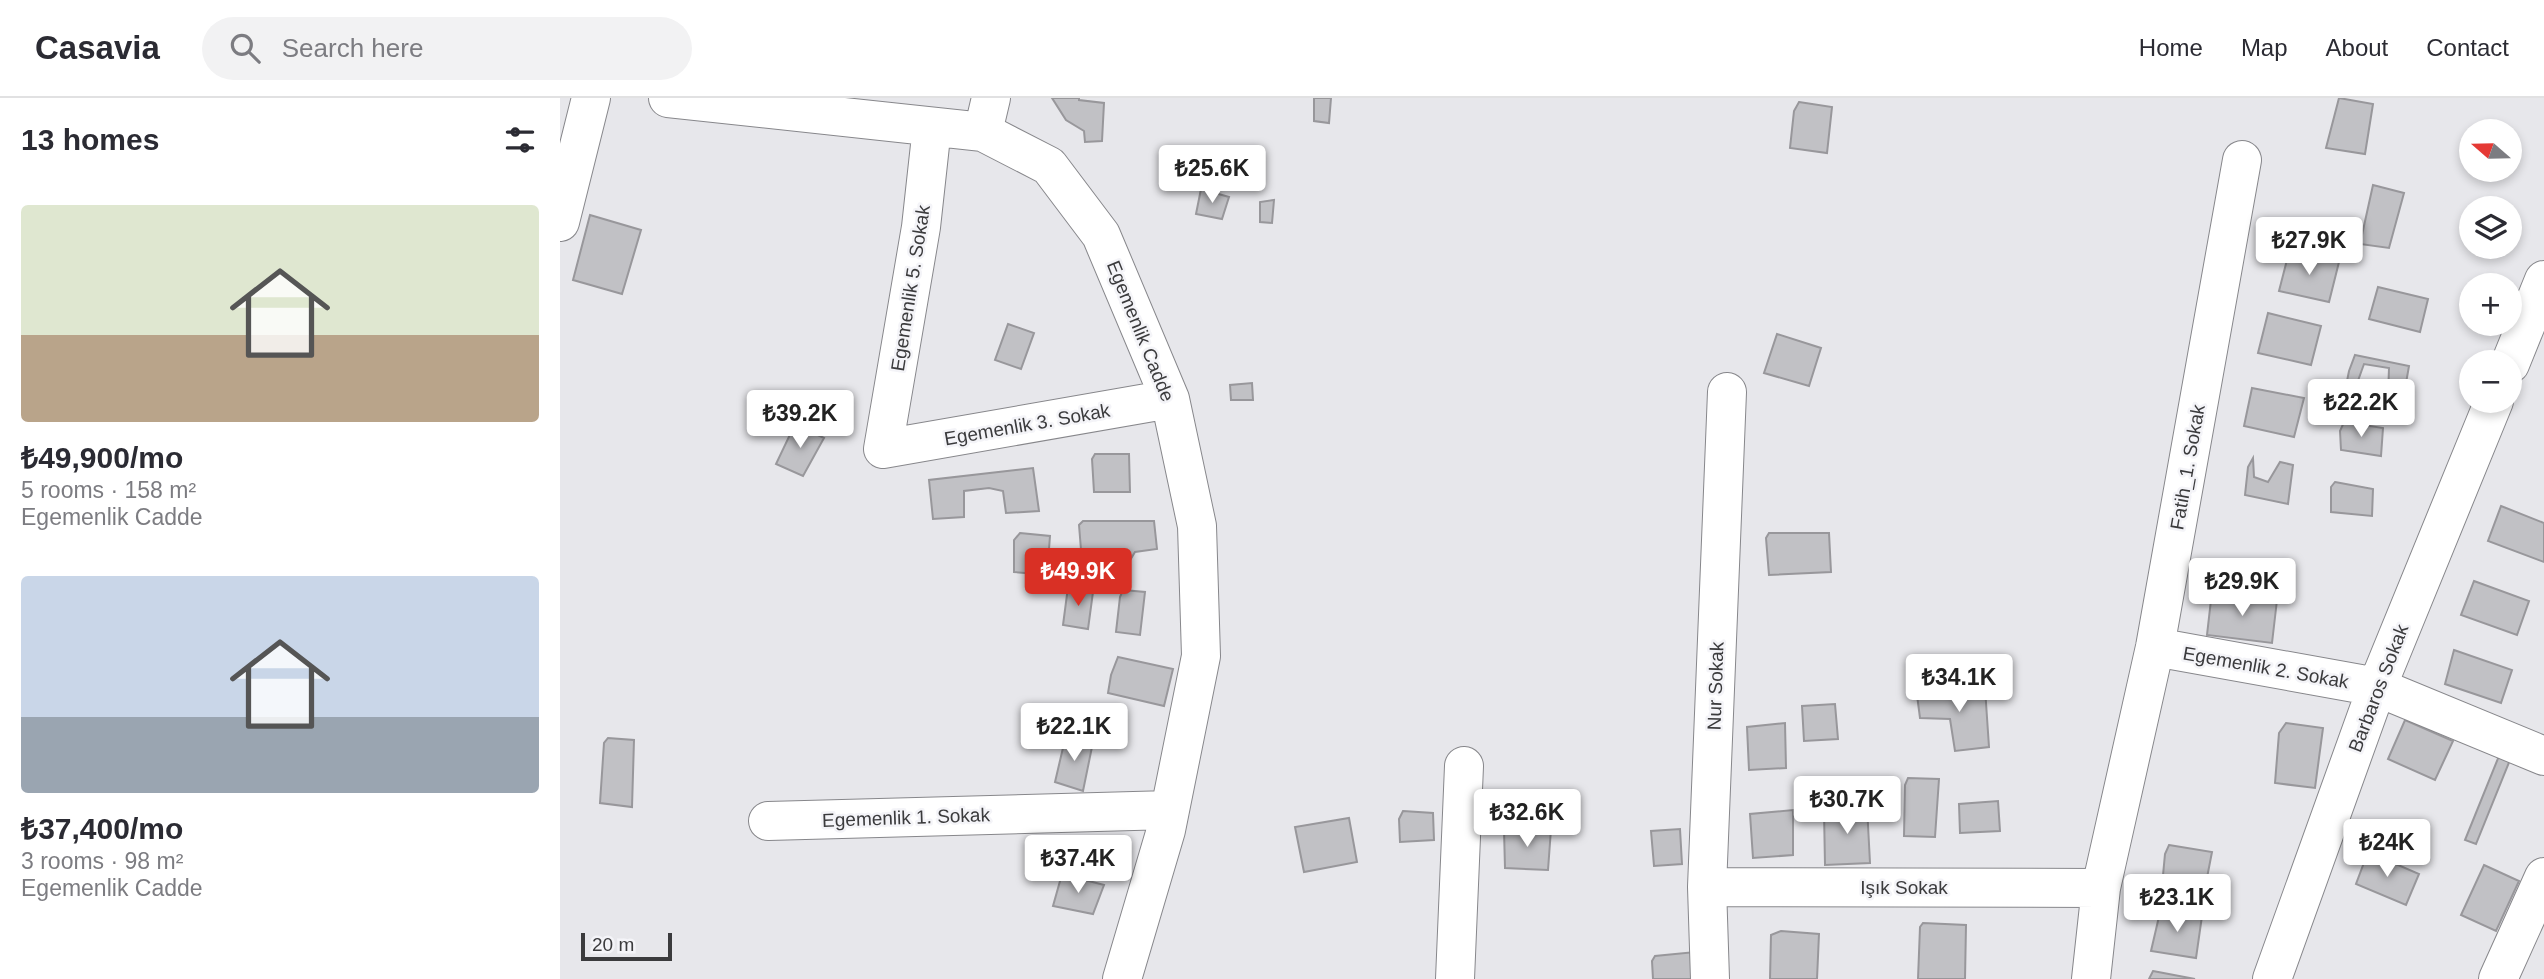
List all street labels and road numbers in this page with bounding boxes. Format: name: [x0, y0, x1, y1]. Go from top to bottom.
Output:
street label: Egemenlik 5. Sokak: [887, 203, 934, 373]
street label: Egemenlik Cadde: [1103, 258, 1178, 405]
street label: Egemenlik 3. Sokak: [943, 399, 1112, 449]
street label: Fatih_1. Sokak: [2166, 402, 2210, 531]
street label: Barbaros Sokak: [2344, 621, 2413, 755]
street label: Nur Sokak: [1703, 641, 1728, 731]
street label: Egemenlik 2. Sokak: [2181, 643, 2351, 692]
street label: Egemenlik 1. Sokak: [822, 804, 991, 831]
street label: Işık Sokak: [1860, 877, 1948, 898]

